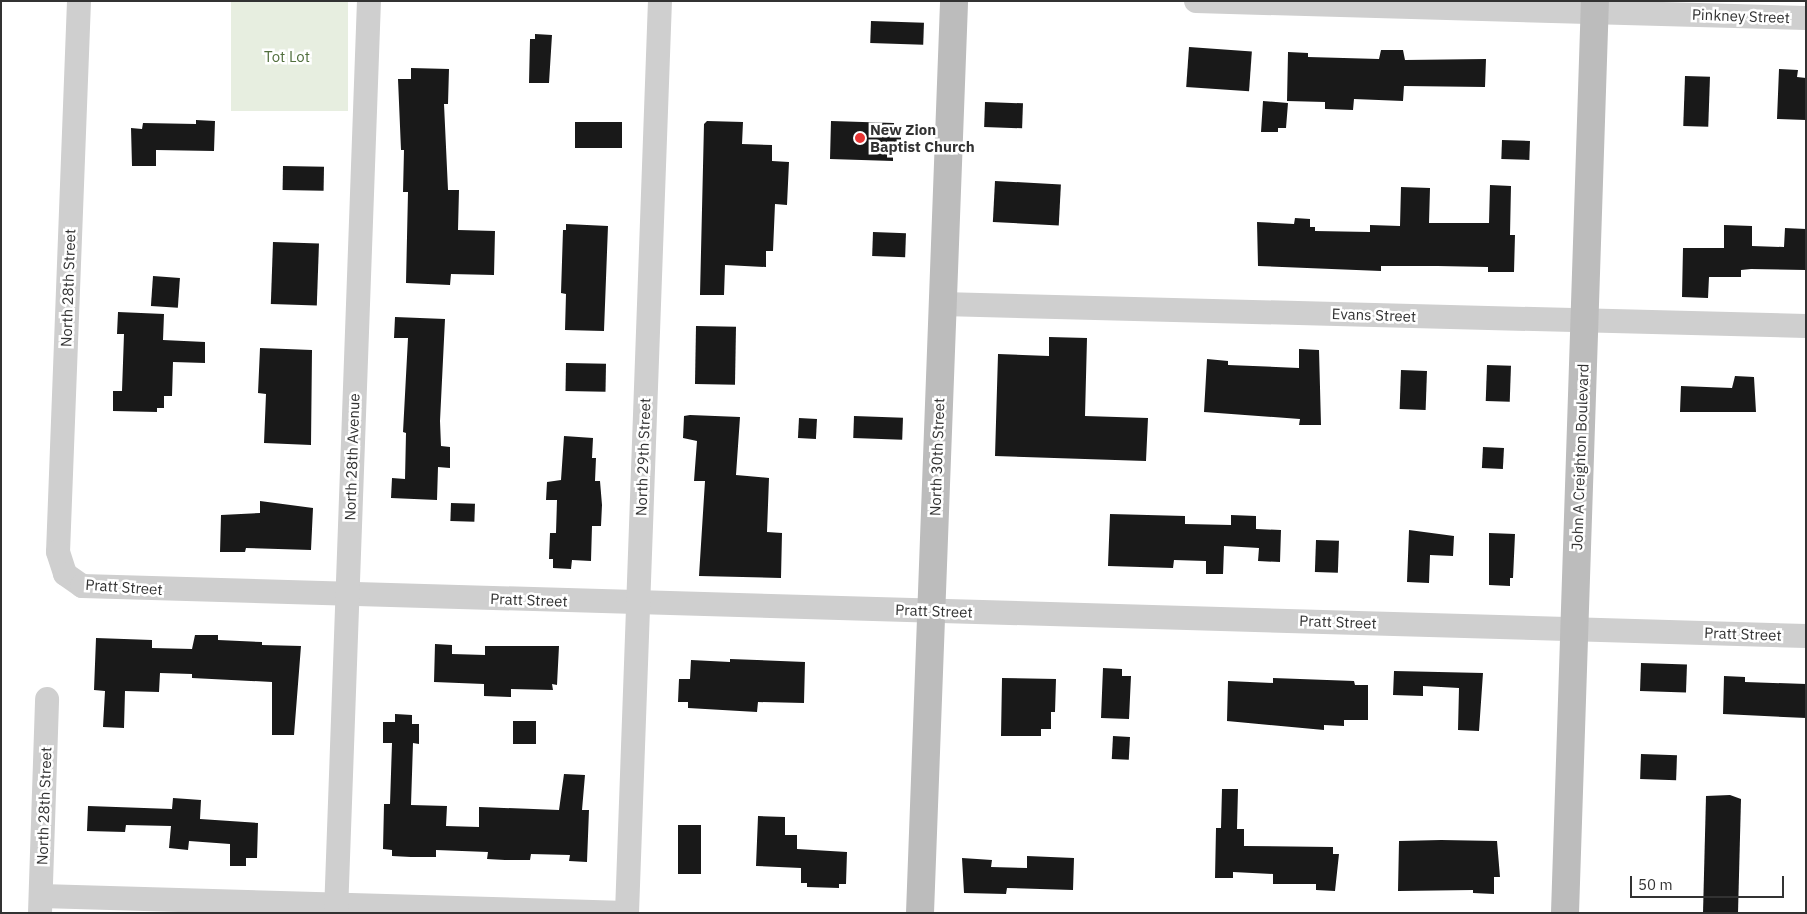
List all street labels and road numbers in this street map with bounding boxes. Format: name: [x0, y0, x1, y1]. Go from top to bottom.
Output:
street label: Pinkney Street: [1692, 5, 1790, 27]
street label: North 28th Street: [57, 229, 79, 347]
street label: Evans Street: [1331, 305, 1417, 325]
street label: John A Creighton Boulevard: [1568, 363, 1592, 551]
street label: North 28th Avenue: [341, 393, 363, 521]
street label: North 29th Street: [632, 398, 654, 516]
street label: North 30th Street: [926, 398, 948, 516]
street label: Pratt Street: [85, 575, 163, 599]
street label: Pratt Street: [490, 590, 568, 610]
street label: Pratt Street: [895, 601, 973, 621]
street label: Pratt Street: [1299, 612, 1377, 632]
street label: Pratt Street: [1704, 624, 1782, 644]
street label: North 28th Street: [33, 747, 55, 865]

